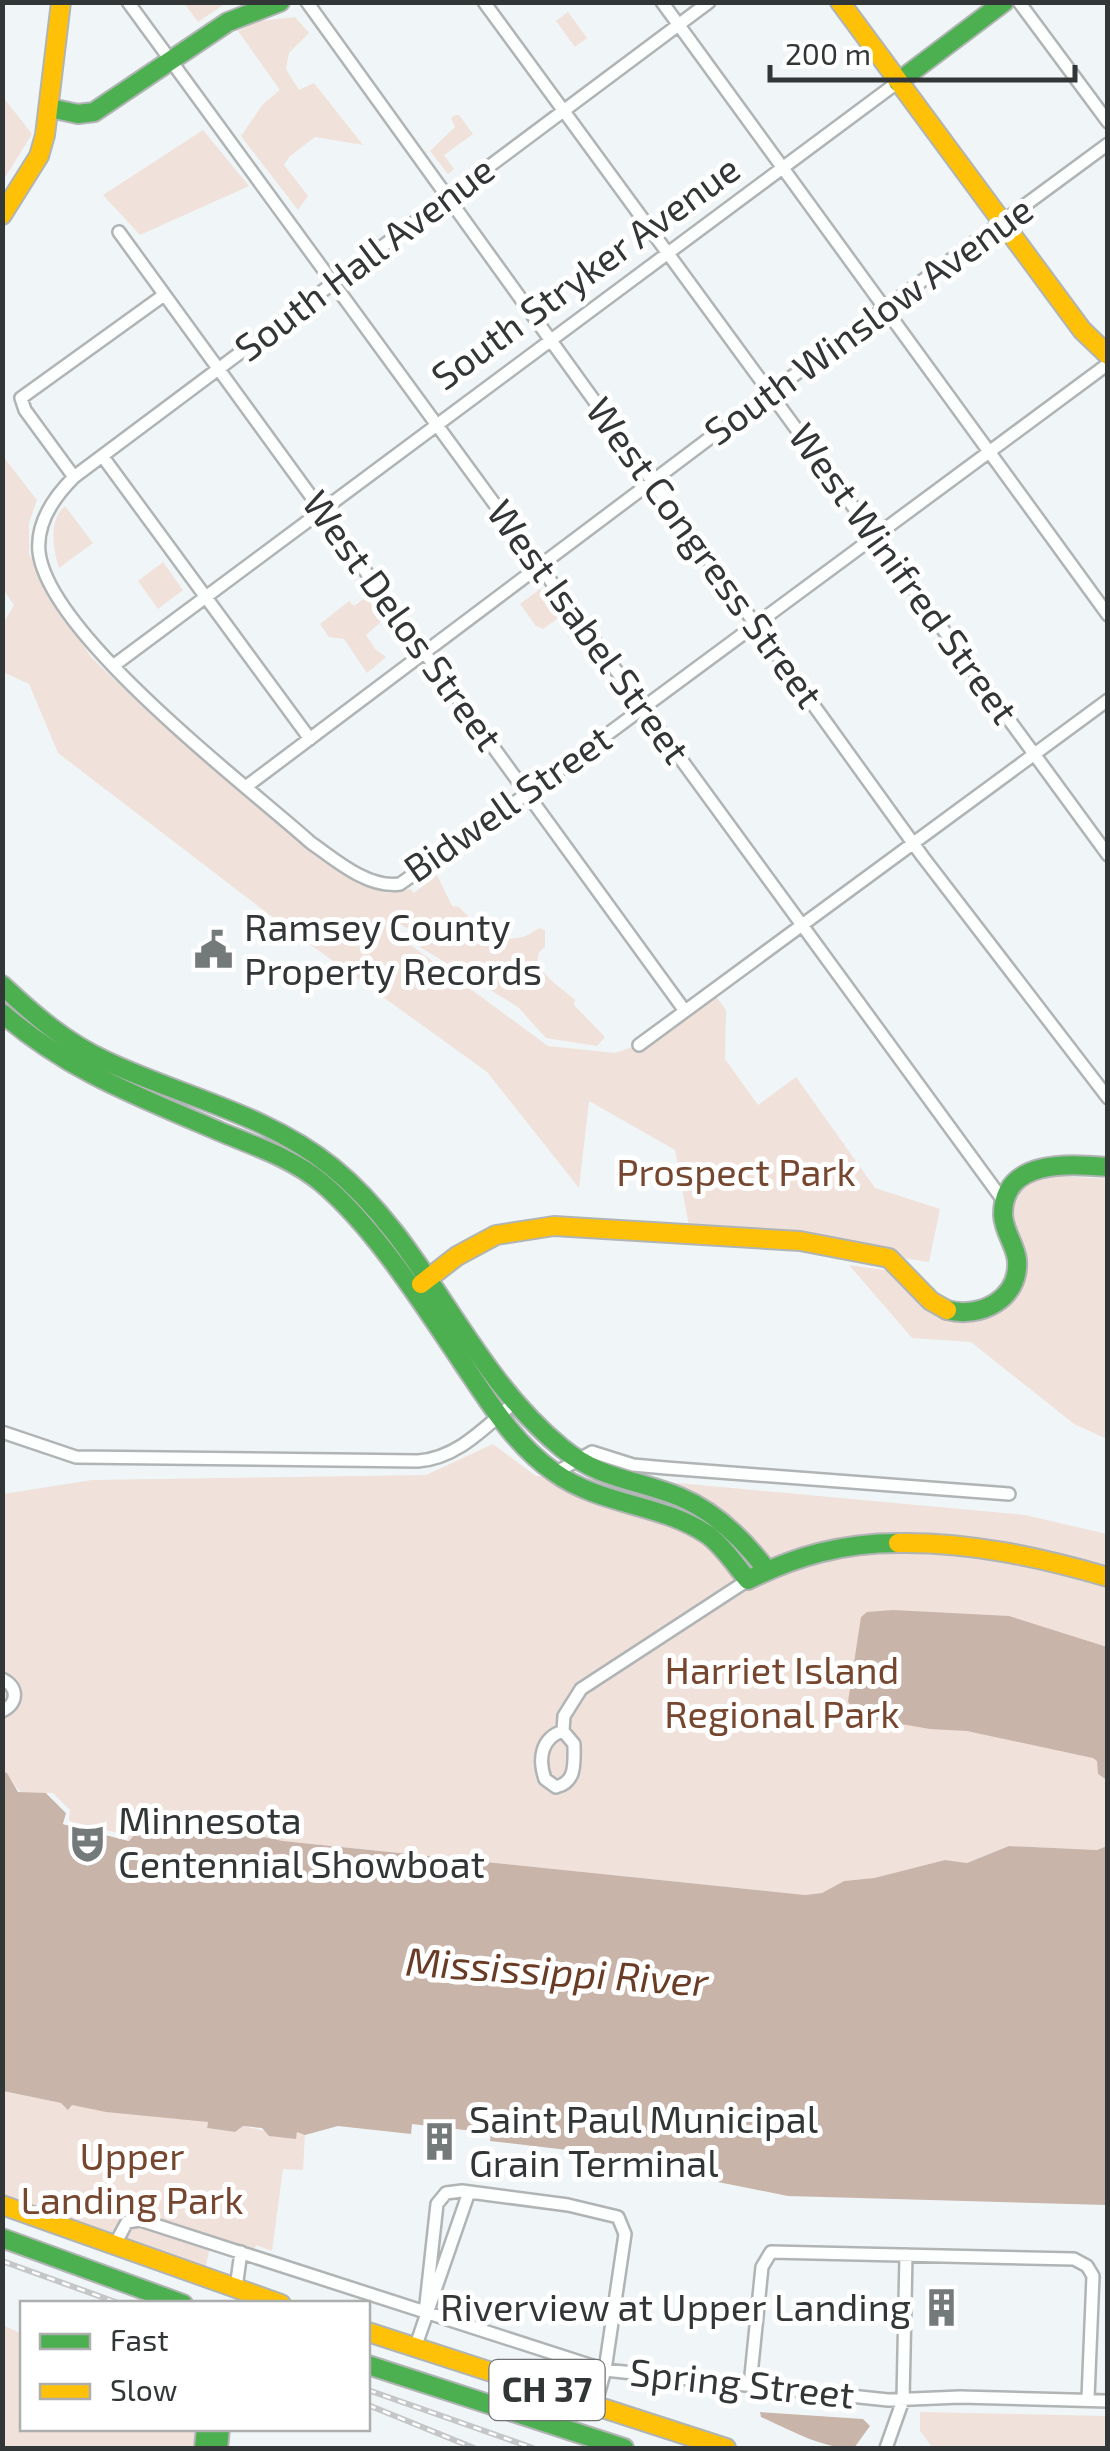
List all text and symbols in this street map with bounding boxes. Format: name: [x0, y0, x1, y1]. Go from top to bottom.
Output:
scale bar: [770, 20, 1075, 82]
text: 200 m: [785, 35, 871, 71]
street label: South Stryker Avenue: [422, 144, 748, 398]
street label: South Hall Avenue: [225, 145, 502, 370]
street label: South Winslow Avenue: [695, 185, 1041, 454]
street label: West Congress Street: [578, 388, 834, 716]
street label: West Winifred Street: [780, 414, 1029, 732]
street label: West Delos Street: [294, 481, 513, 759]
street label: West Isabel Street: [479, 490, 701, 772]
street label: Bidwell Street: [395, 714, 619, 891]
place label: Ramsey County Property Records: [244, 903, 542, 993]
public building icon: Ramsey County Property Records: [193, 929, 235, 971]
park label: Prospect Park: [616, 1148, 856, 1194]
park label: Harriet Island Regional Park: [664, 1646, 900, 1736]
place label: Minnesota Centennial Showboat: [118, 1796, 485, 1886]
theatre icon: Minnesota Centennial Showboat: [67, 1822, 109, 1864]
water label: Mississippi River: [404, 1935, 711, 2005]
place label: Saint Paul Municipal Grain Terminal: [469, 2095, 818, 2185]
building icon: Saint Paul Municipal Grain Terminal: [418, 2121, 460, 2163]
park label: Upper Landing Park: [20, 2132, 244, 2222]
place label: Riverview at Upper Landing: [440, 2283, 911, 2329]
building icon: Riverview at Upper Landing: [920, 2287, 962, 2329]
legend: [20, 2301, 370, 2431]
text: Fast: [110, 2321, 169, 2357]
street label: Spring Street: [628, 2347, 857, 2417]
road number: CH 37: [490, 2360, 604, 2420]
text: Slow: [110, 2371, 177, 2407]

